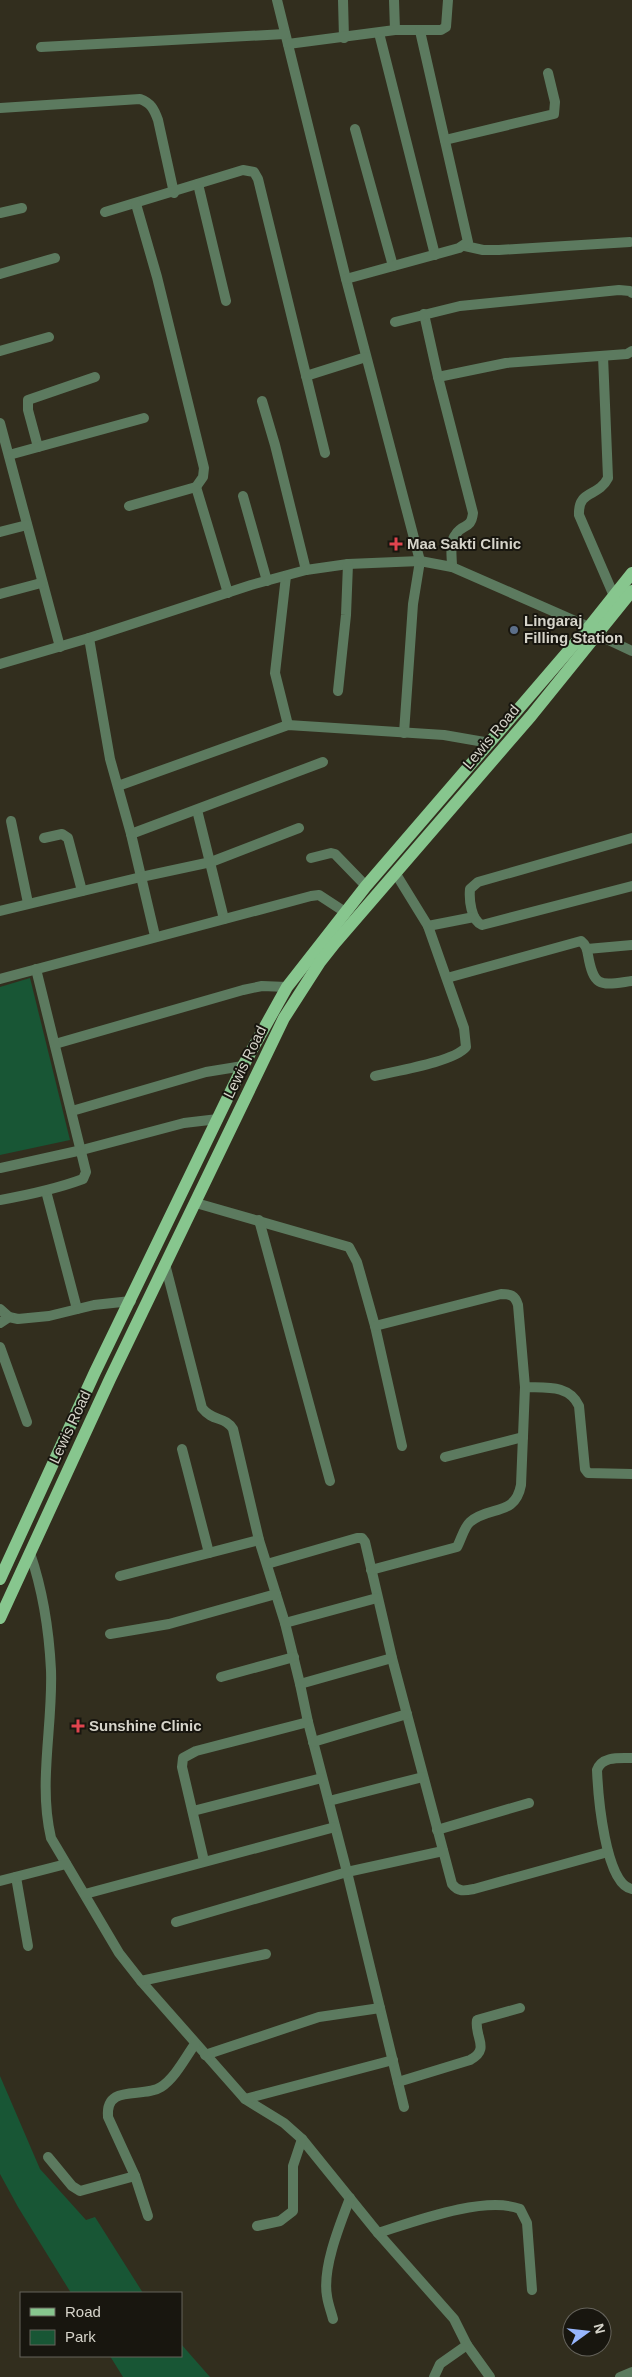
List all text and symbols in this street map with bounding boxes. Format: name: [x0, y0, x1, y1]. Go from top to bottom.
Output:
place label: Maa Sakti Clinic: [407, 535, 521, 552]
marker: Maa Sakti Clinic: [389, 537, 403, 551]
place label: Lingaraj Filling Station: [524, 612, 623, 646]
marker: Lingaraj Filling Station: [508, 624, 520, 636]
street label: Lewis Road: [459, 701, 522, 772]
street label: Lewis Road: [220, 1023, 269, 1101]
street label: Lewis Road: [45, 1388, 94, 1466]
place label: Sunshine Clinic: [89, 1717, 202, 1734]
marker: Sunshine Clinic: [71, 1719, 85, 1733]
legend: [20, 2292, 182, 2357]
text: Road: [65, 2303, 101, 2320]
north arrow: [562, 2307, 612, 2357]
text: N: [591, 2322, 609, 2336]
text: Park: [65, 2328, 96, 2345]

